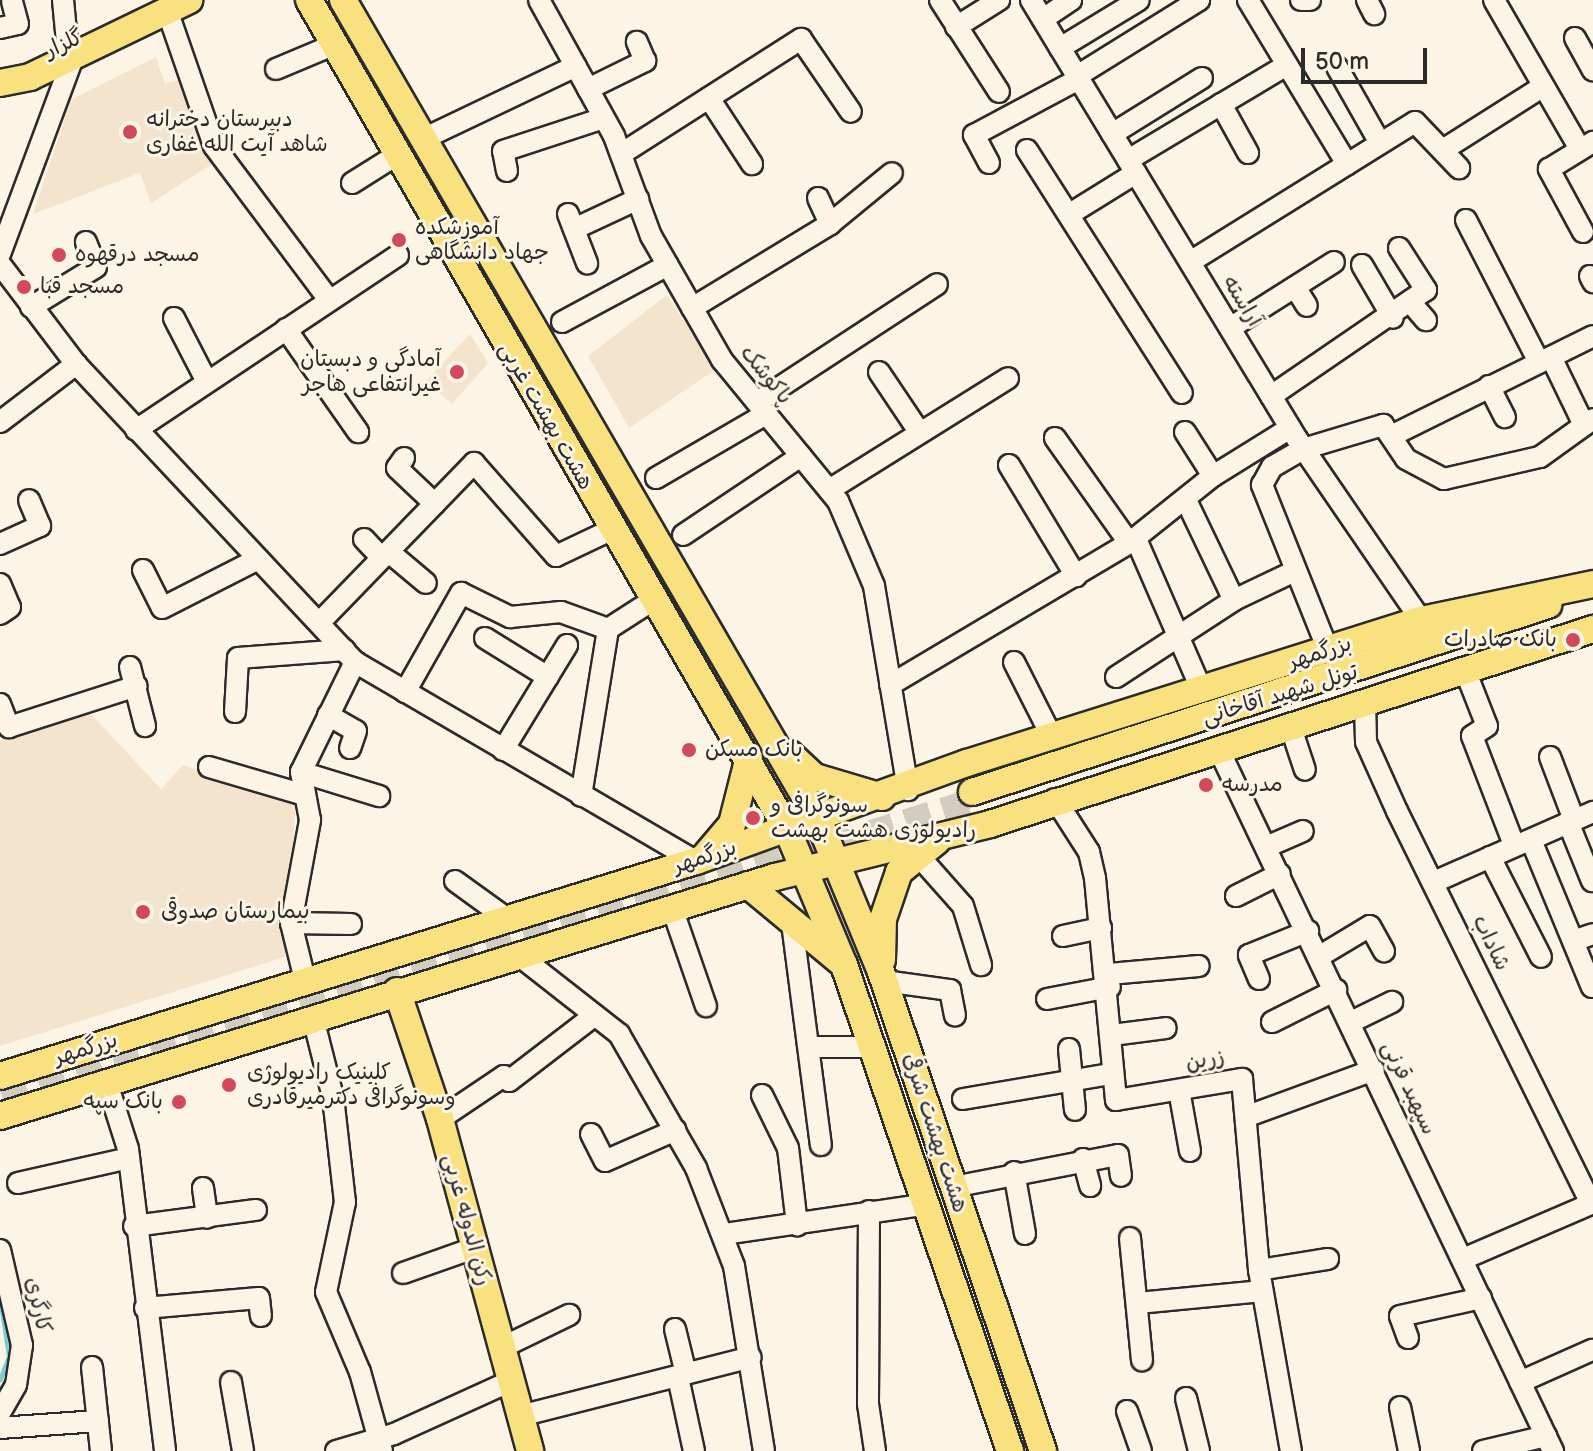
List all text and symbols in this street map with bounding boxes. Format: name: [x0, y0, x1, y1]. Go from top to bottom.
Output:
street label: گلزار: [41, 24, 87, 64]
scale bar: [1305, 32, 1431, 82]
text: 50 m: [1315, 47, 1369, 76]
place label: دبیرستان دخترانه شاهد آیت الله غفاری: [146, 106, 328, 158]
marker: دبیرستان دخترانه شاهد آیت الله غفاری: [121, 123, 139, 141]
place label: آموزشکده جهاد دانشگاهی: [415, 214, 549, 266]
marker: آموزشکده جهاد دانشگاهی: [390, 231, 408, 249]
place label: مسجد درقهوه: [75, 242, 199, 268]
marker: مسجد درقهوه: [50, 246, 68, 264]
street label: آراسته: [1216, 270, 1268, 332]
place label: مسجد قبا: [40, 274, 124, 300]
marker: مسجد قبا: [15, 278, 33, 296]
street label: هشت بهشت غربی: [493, 337, 599, 495]
street label: پاکوشک: [734, 340, 798, 410]
place label: آمادگی و دبستان غیرانتفاعی هاجر: [300, 346, 441, 398]
marker: آمادگی و دبستان غیرانتفاعی هاجر: [448, 363, 466, 381]
place label: بانک صادرات: [1444, 627, 1557, 653]
street label: بزرگمهر: [1285, 630, 1355, 676]
marker: بانک صادرات: [1564, 631, 1582, 649]
street label: تونل شهید آقاخانی: [1199, 659, 1361, 731]
place label: بانک مسکن: [705, 737, 803, 763]
marker: بانک مسکن: [680, 741, 698, 759]
place label: مدرسه: [1222, 772, 1283, 798]
marker: مدرسه: [1197, 776, 1215, 794]
place label: سونوگرافی و رادیولوژی هشت بهشت: [771, 792, 976, 844]
marker: سونوگرافی و رادیولوژی هشت بهشت: [742, 807, 764, 829]
street label: بزرگمهر: [670, 834, 740, 880]
place label: بیمارستان صدوقی: [161, 899, 310, 925]
marker: بیمارستان صدوقی: [132, 901, 154, 923]
street label: شاداب: [1466, 911, 1516, 975]
street label: بزرگمهر: [51, 1027, 121, 1071]
street label: سپهبد قرنی: [1376, 1037, 1442, 1139]
street label: زرین: [1183, 1043, 1227, 1077]
street label: هشت بهشت شرقی: [897, 1050, 973, 1216]
place label: کلینیک رادیولوژی وسونوگرافی دکترمیرقادری: [247, 1059, 456, 1110]
marker: کلینیک رادیولوژی وسونوگرافی دکترمیرقادری: [218, 1074, 240, 1096]
place label: بانک سپه: [84, 1089, 163, 1115]
marker: بانک سپه: [170, 1093, 188, 1111]
street label: رکن الدوله غربی: [437, 1151, 497, 1289]
street label: کارگری: [19, 1275, 57, 1335]

